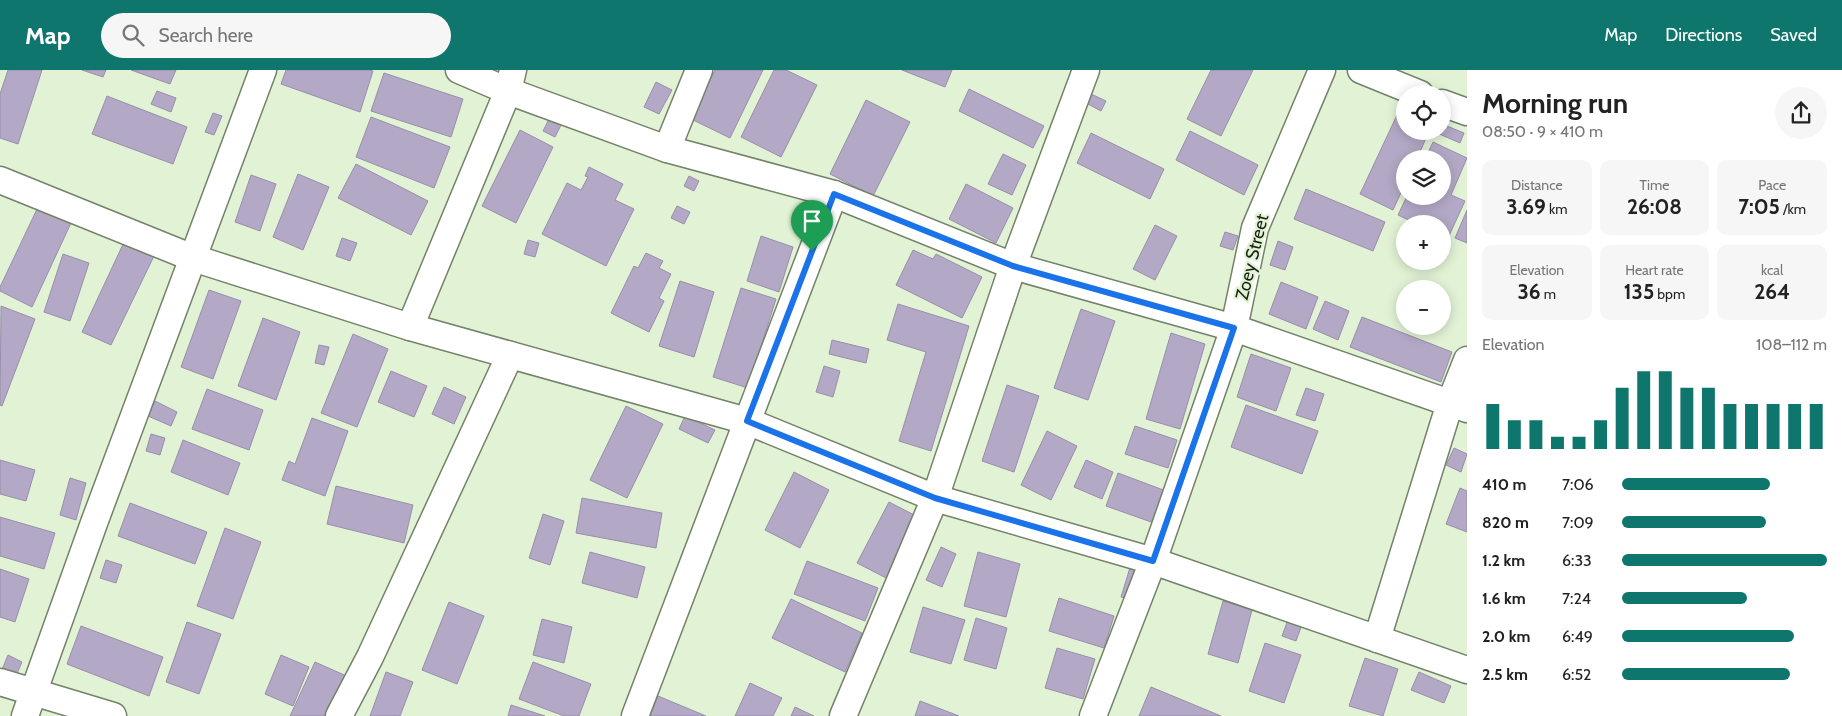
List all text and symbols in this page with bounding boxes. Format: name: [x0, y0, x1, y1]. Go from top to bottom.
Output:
search box: [101, 13, 451, 58]
text: Map: [25, 21, 71, 50]
icon: search: [119, 21, 147, 49]
text: Search here: [159, 24, 253, 47]
text: Map: [1604, 24, 1637, 46]
text: Directions: [1665, 24, 1742, 46]
text: Saved: [1770, 24, 1817, 46]
map controls: [1396, 85, 1451, 335]
button: locate: [1396, 85, 1451, 140]
text: Morning run: [1482, 86, 1628, 120]
button: share: [1775, 87, 1827, 139]
text: 08:50 · 9 × 410 m: [1482, 122, 1603, 141]
button: layers: [1396, 150, 1451, 205]
text: Distance: [1511, 176, 1563, 194]
text: Time: [1640, 176, 1669, 194]
text: Pace: [1758, 176, 1786, 194]
text: 3.69: [1506, 194, 1546, 219]
text: 26:08: [1627, 194, 1682, 219]
text: 7:05: [1738, 194, 1780, 219]
pin: [791, 200, 833, 251]
text: km: [1546, 200, 1567, 218]
text: /km: [1780, 200, 1806, 218]
icon: arrive: [798, 207, 826, 235]
street label: Zoey Street: [1231, 212, 1273, 302]
button: +: [1396, 215, 1451, 270]
text: Elevation: [1509, 261, 1564, 279]
text: Heart rate: [1625, 261, 1684, 279]
text: kcal: [1761, 261, 1783, 279]
text: 36: [1518, 279, 1541, 304]
text: 135: [1624, 279, 1654, 304]
text: 264: [1754, 279, 1790, 304]
button: −: [1396, 280, 1451, 335]
text: m: [1541, 285, 1556, 303]
text: bpm: [1654, 285, 1685, 303]
text: Elevation: [1482, 335, 1545, 354]
text: 108–112 m: [1756, 335, 1827, 354]
text: 410 m: [1482, 475, 1527, 494]
text: 7:06: [1562, 475, 1594, 494]
text: 820 m: [1482, 513, 1529, 532]
text: 7:09: [1562, 513, 1594, 532]
text: 1.2 km: [1482, 551, 1525, 570]
text: 6:33: [1562, 551, 1592, 570]
text: 1.6 km: [1482, 589, 1526, 608]
text: 7:24: [1562, 589, 1591, 608]
text: 2.0 km: [1482, 627, 1530, 646]
text: 6:49: [1562, 627, 1593, 646]
text: 2.5 km: [1482, 665, 1528, 684]
text: 6:52: [1562, 665, 1591, 684]

